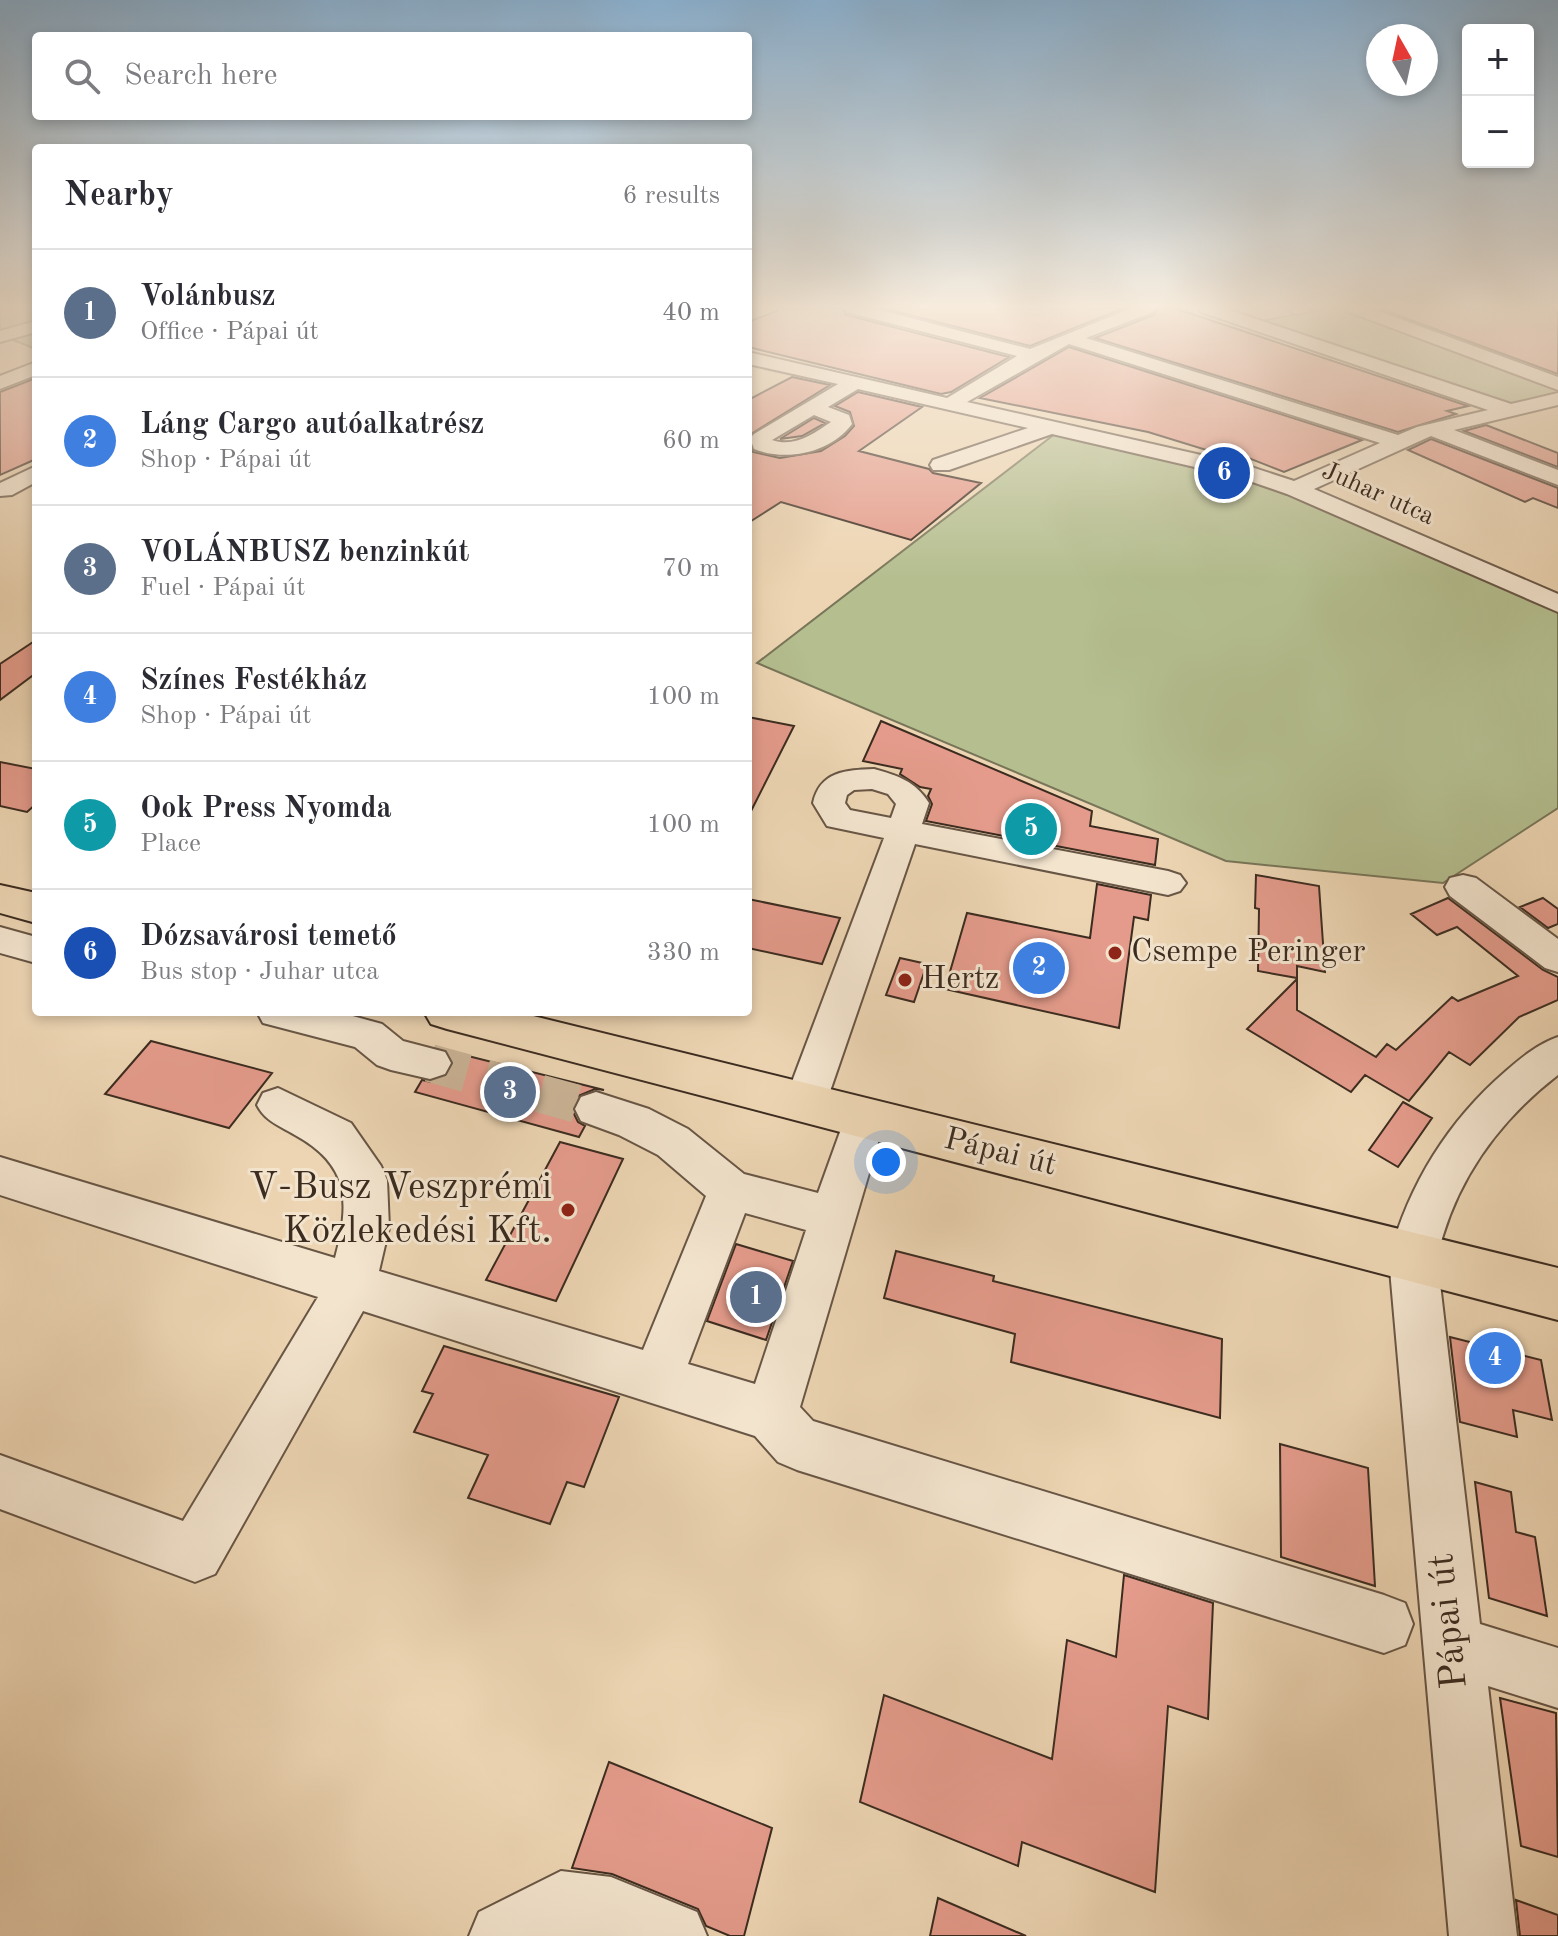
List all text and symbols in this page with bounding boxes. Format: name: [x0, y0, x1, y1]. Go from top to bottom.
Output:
north arrow: [1366, 24, 1438, 96]
map controls: [1462, 24, 1534, 168]
button: +: [1462, 24, 1534, 96]
search box: [32, 32, 752, 120]
icon: search: [60, 54, 104, 98]
text: Search here: [124, 61, 278, 91]
button: −: [1462, 96, 1534, 168]
text: Nearby: [64, 179, 174, 213]
text: 6 results: [622, 183, 720, 209]
text: Volánbusz: [140, 282, 276, 312]
text: 1: [82, 300, 98, 326]
text: 40 m: [662, 300, 720, 326]
text: Office · Pápai út: [140, 319, 319, 345]
text: Láng Cargo autóalkatrész: [140, 410, 484, 440]
text: 2: [82, 428, 98, 454]
text: 60 m: [662, 428, 720, 454]
pin: 6: [1198, 443, 1250, 503]
text: Shop · Pápai út: [140, 447, 311, 473]
street label: Juhar utca: [1318, 458, 1438, 530]
text: VOLÁNBUSZ benzinkút: [140, 538, 469, 568]
text: 3: [82, 556, 98, 582]
text: 70 m: [662, 556, 720, 582]
text: Fuel · Pápai út: [140, 575, 305, 601]
text: Színes Festékház: [140, 666, 367, 696]
text: 4: [82, 684, 98, 710]
text: 100 m: [647, 684, 720, 710]
text: Shop · Pápai út: [140, 703, 311, 729]
text: Ook Press Nyomda: [140, 794, 392, 824]
pin: 5: [1005, 799, 1057, 859]
text: 5: [82, 812, 98, 838]
text: 100 m: [647, 812, 720, 838]
text: Place: [140, 831, 201, 857]
text: Dózsavárosi temető: [140, 922, 397, 952]
place label: Csempe Peringer: [1131, 937, 1366, 969]
pin: 2: [1013, 938, 1065, 998]
text: 6: [82, 940, 98, 966]
text: 330 m: [647, 940, 720, 966]
marker: Csempe Peringer: [1106, 944, 1124, 962]
text: Bus stop · Juhar utca: [140, 959, 379, 985]
place label: Hertz: [921, 964, 999, 996]
marker: Hertz: [896, 971, 914, 989]
pin: 3: [484, 1062, 536, 1122]
street label: Pápai út: [941, 1124, 1059, 1182]
your location: [866, 1142, 906, 1182]
place label: V-Busz Veszprémi Közlekedési Kft.: [249, 1169, 552, 1251]
marker: V-Busz Veszprémi Közlekedési Kft.: [559, 1201, 577, 1219]
pin: 1: [730, 1267, 782, 1327]
pin: 4: [1469, 1328, 1521, 1388]
street label: Pápai út: [1423, 1551, 1475, 1691]

